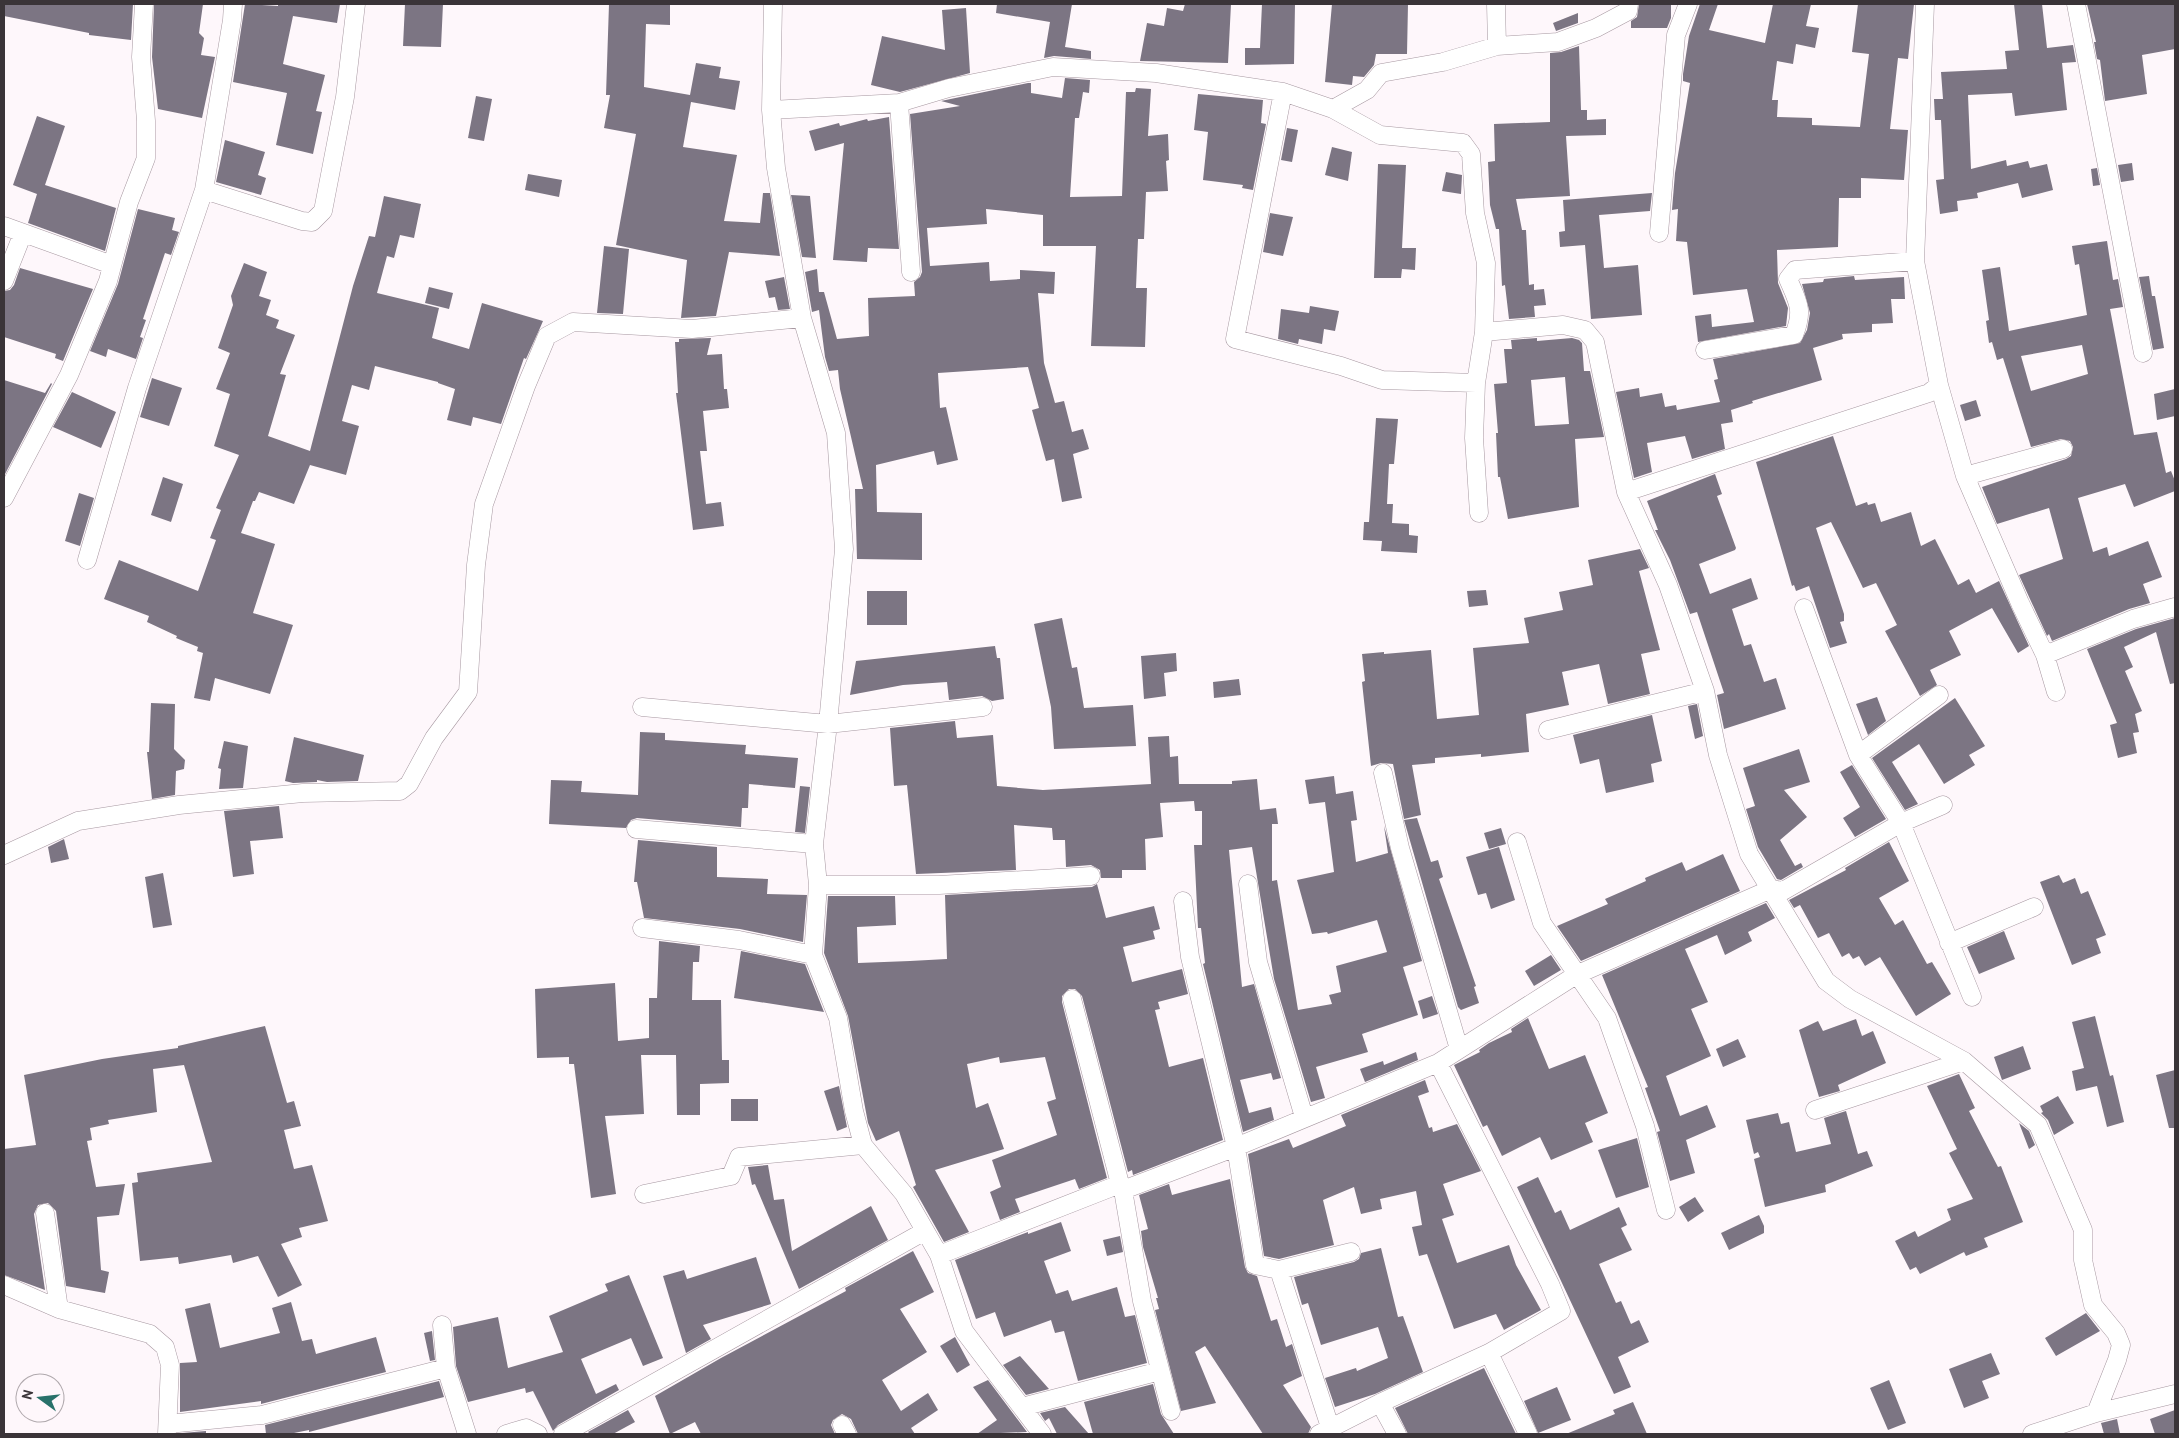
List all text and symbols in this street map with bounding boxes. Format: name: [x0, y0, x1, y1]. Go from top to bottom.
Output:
north arrow: [15, 1373, 65, 1423]
text: N: [18, 1388, 37, 1401]

